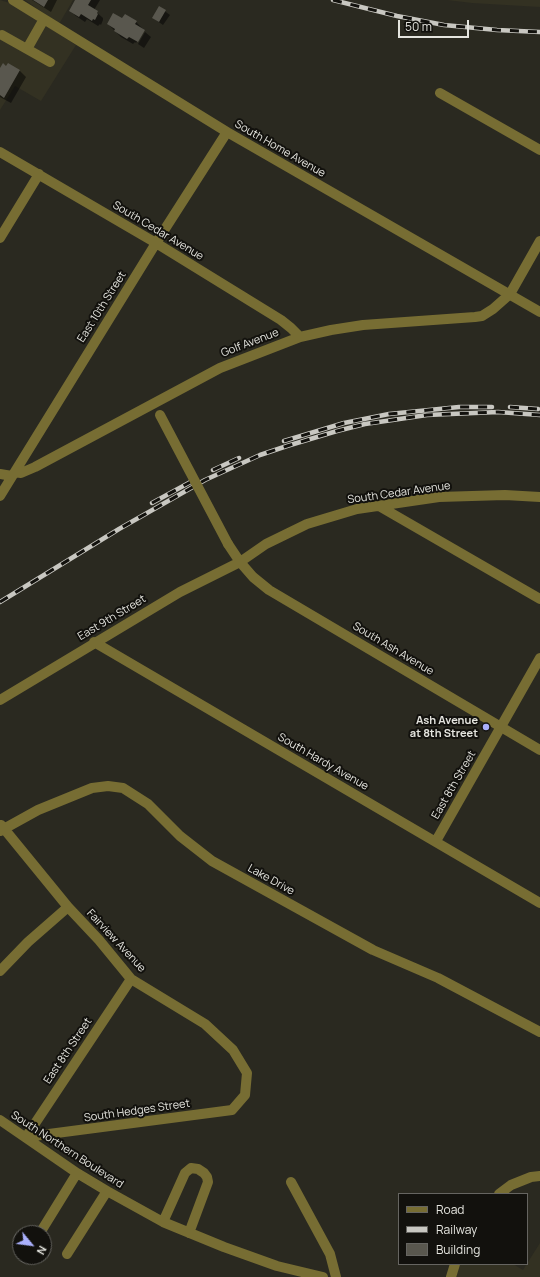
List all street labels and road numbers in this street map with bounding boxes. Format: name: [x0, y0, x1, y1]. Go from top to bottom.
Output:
street label: South Home Avenue: [232, 118, 328, 180]
street label: South Cedar Avenue: [110, 199, 206, 263]
street label: East 10th Street: [75, 269, 129, 345]
street label: Golf Avenue: [219, 326, 281, 360]
street label: South Cedar Avenue: [347, 479, 451, 507]
street label: East 9th Street: [76, 593, 148, 643]
street label: South Ash Avenue: [350, 620, 436, 678]
street label: South Hardy Avenue: [275, 731, 371, 793]
street label: East 8th Street: [429, 749, 479, 821]
street label: Lake Drive: [245, 862, 297, 898]
street label: Fairview Avenue: [84, 907, 148, 975]
street label: East 8th Street: [41, 1016, 95, 1086]
street label: South Hedges Street: [83, 1097, 191, 1125]
street label: South Northern Boulevard: [8, 1109, 126, 1191]

